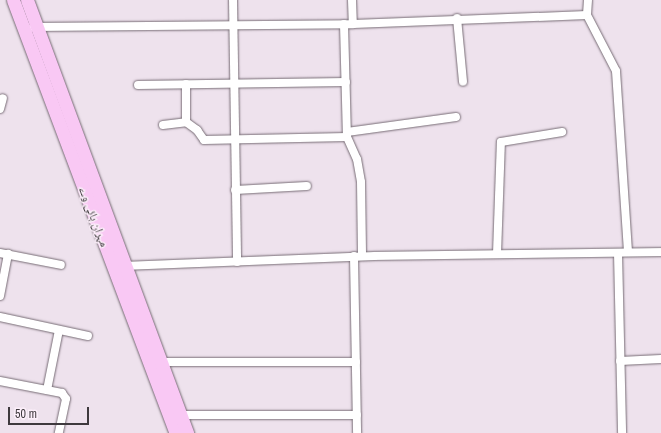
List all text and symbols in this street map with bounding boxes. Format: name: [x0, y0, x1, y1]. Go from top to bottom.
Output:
street label: مہران ہائی وے: [75, 185, 111, 249]
scale bar: [10, 399, 91, 425]
text: 50 m: [15, 406, 37, 422]

